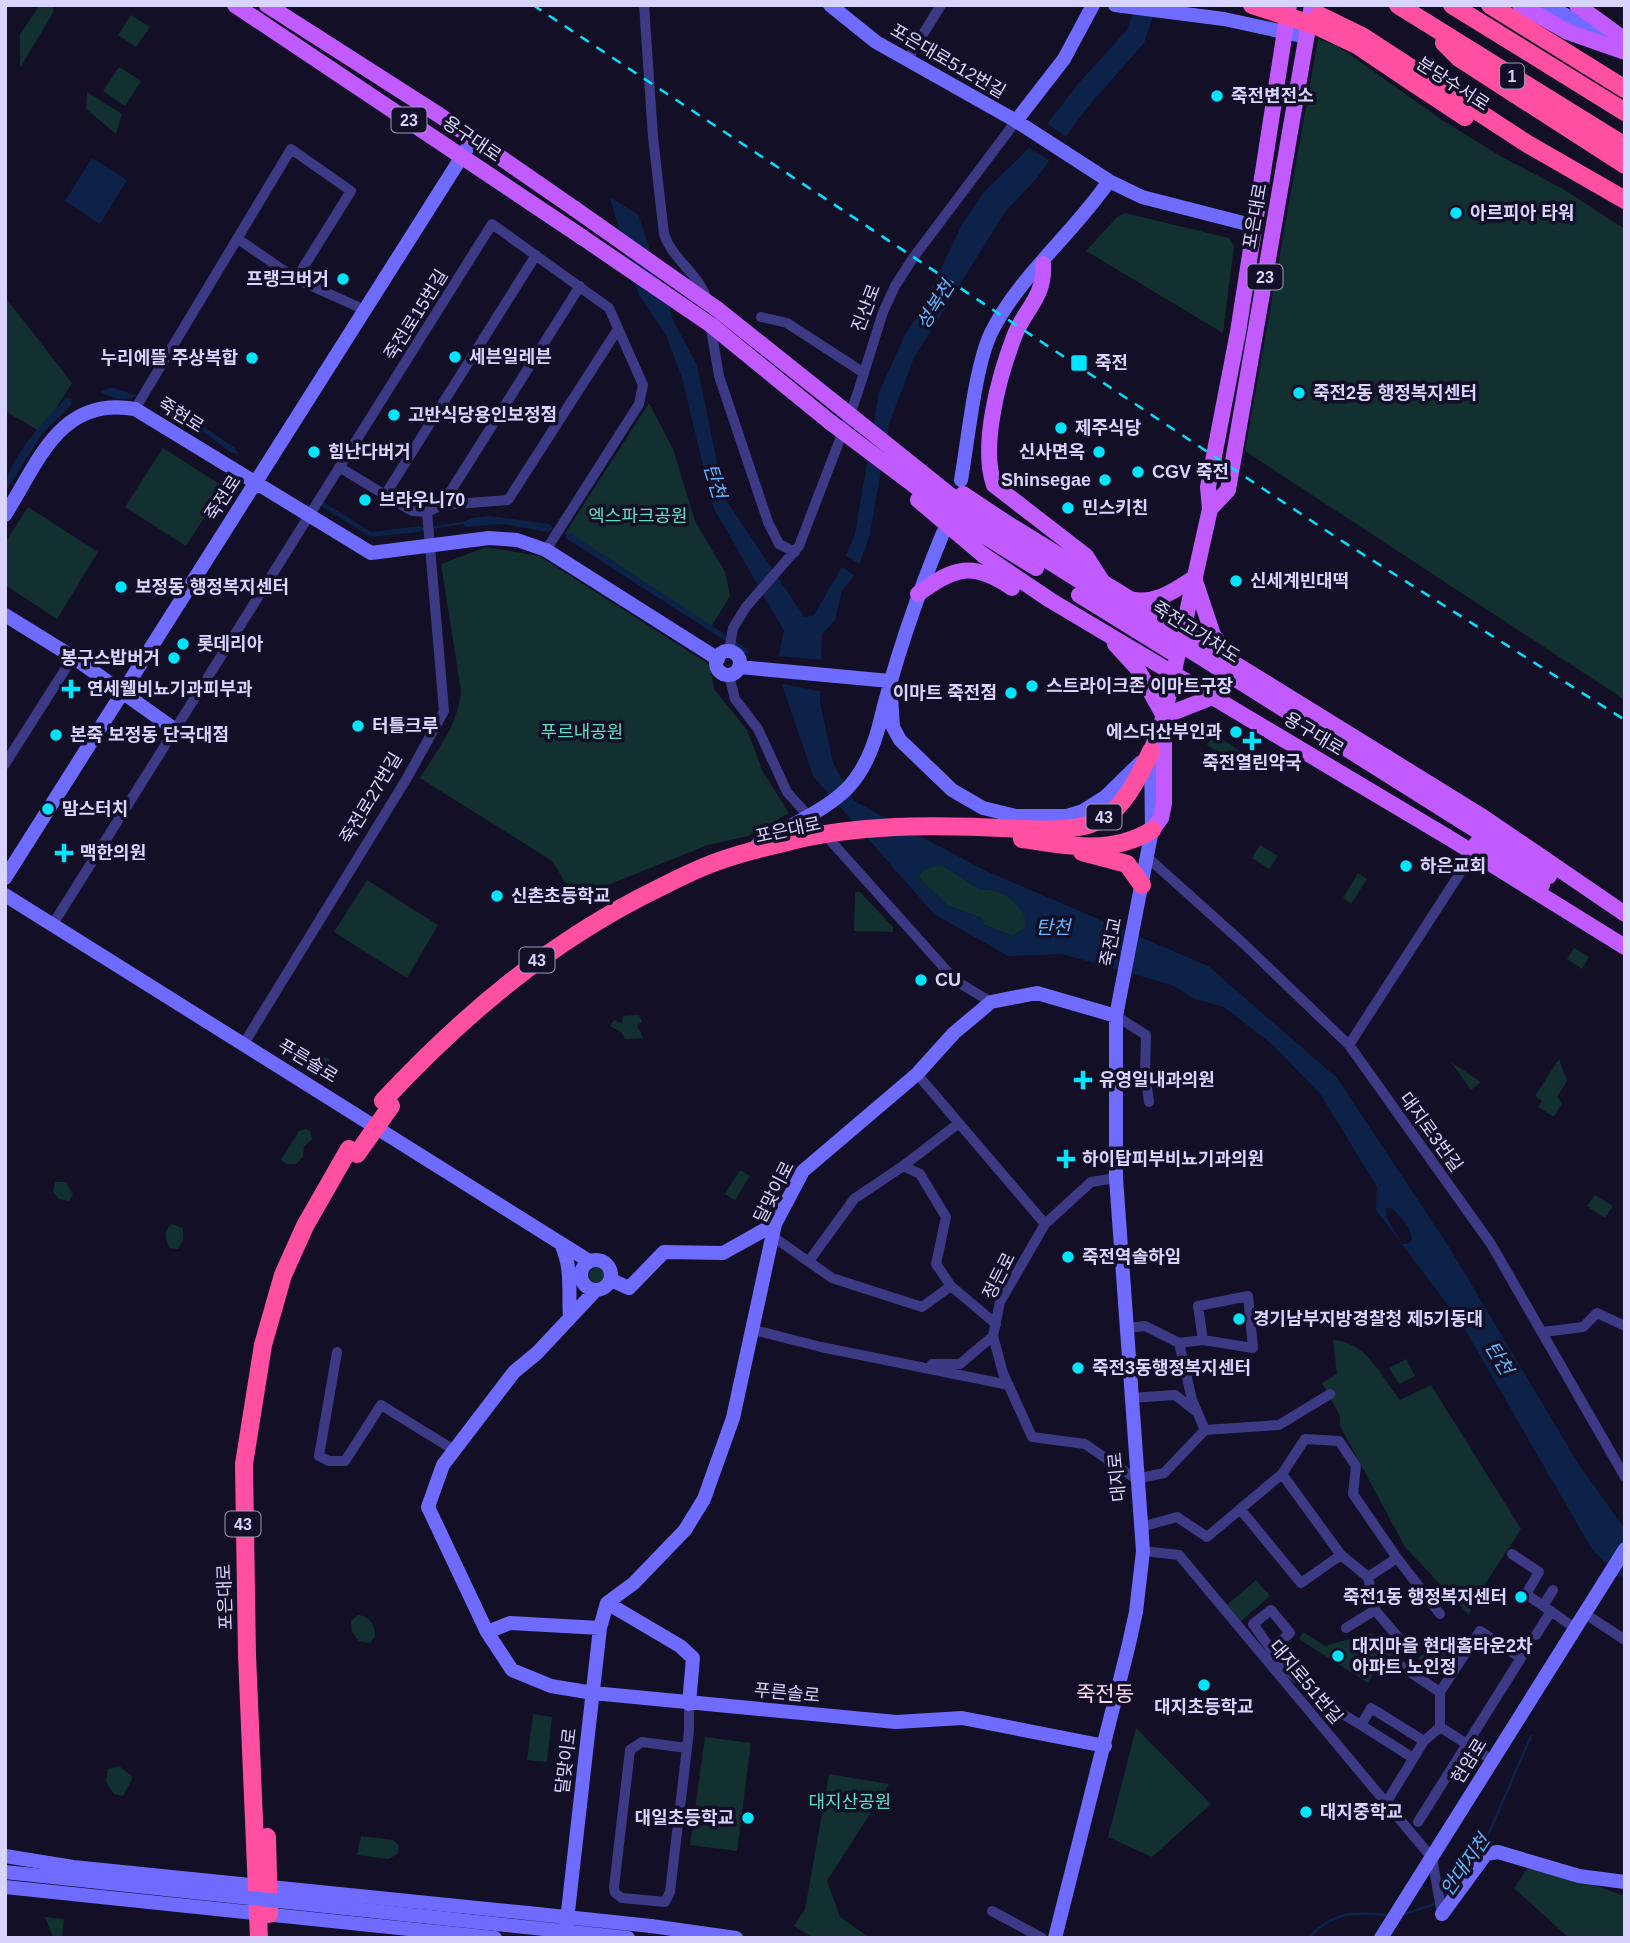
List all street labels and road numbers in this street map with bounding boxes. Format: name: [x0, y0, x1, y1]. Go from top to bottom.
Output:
street label: 포은대로512번길: [887, 20, 1009, 102]
street label: 분당수서로: [1413, 53, 1493, 115]
road number: 1: [1500, 64, 1524, 88]
road number: 23: [392, 108, 426, 132]
street label: 용구대로: [439, 112, 505, 166]
street label: 포은대로: [1239, 182, 1271, 250]
road number: 23: [1248, 264, 1282, 290]
street label: 죽전로15번길: [380, 266, 452, 364]
street label: 진산로: [848, 281, 884, 335]
street label: 죽현로: [155, 393, 207, 437]
street label: 죽전로: [201, 472, 245, 524]
street label: 죽전고가차도: [1149, 597, 1243, 667]
street label: 용구대로: [1280, 708, 1348, 760]
street label: 죽전로27번길: [336, 749, 406, 847]
road number: 43: [1086, 804, 1122, 830]
street label: 포은대로: [754, 813, 822, 847]
street label: 죽전교: [1096, 916, 1126, 968]
road number: 43: [520, 948, 554, 972]
street label: 푸른솔로: [274, 1035, 342, 1087]
street label: 대지로3번길: [1396, 1089, 1466, 1175]
street label: 달맞이로: [750, 1158, 798, 1226]
street label: 정든로: [979, 1249, 1019, 1303]
street label: 대지로: [1105, 1451, 1129, 1503]
road number: 43: [226, 1512, 260, 1536]
street label: 포은대로: [214, 1564, 236, 1630]
street label: 대지로51번길: [1265, 1636, 1347, 1728]
street label: 푸른솔로: [753, 1680, 821, 1706]
street label: 달맞이로: [552, 1727, 580, 1795]
street label: 현암로: [1447, 1735, 1491, 1787]

